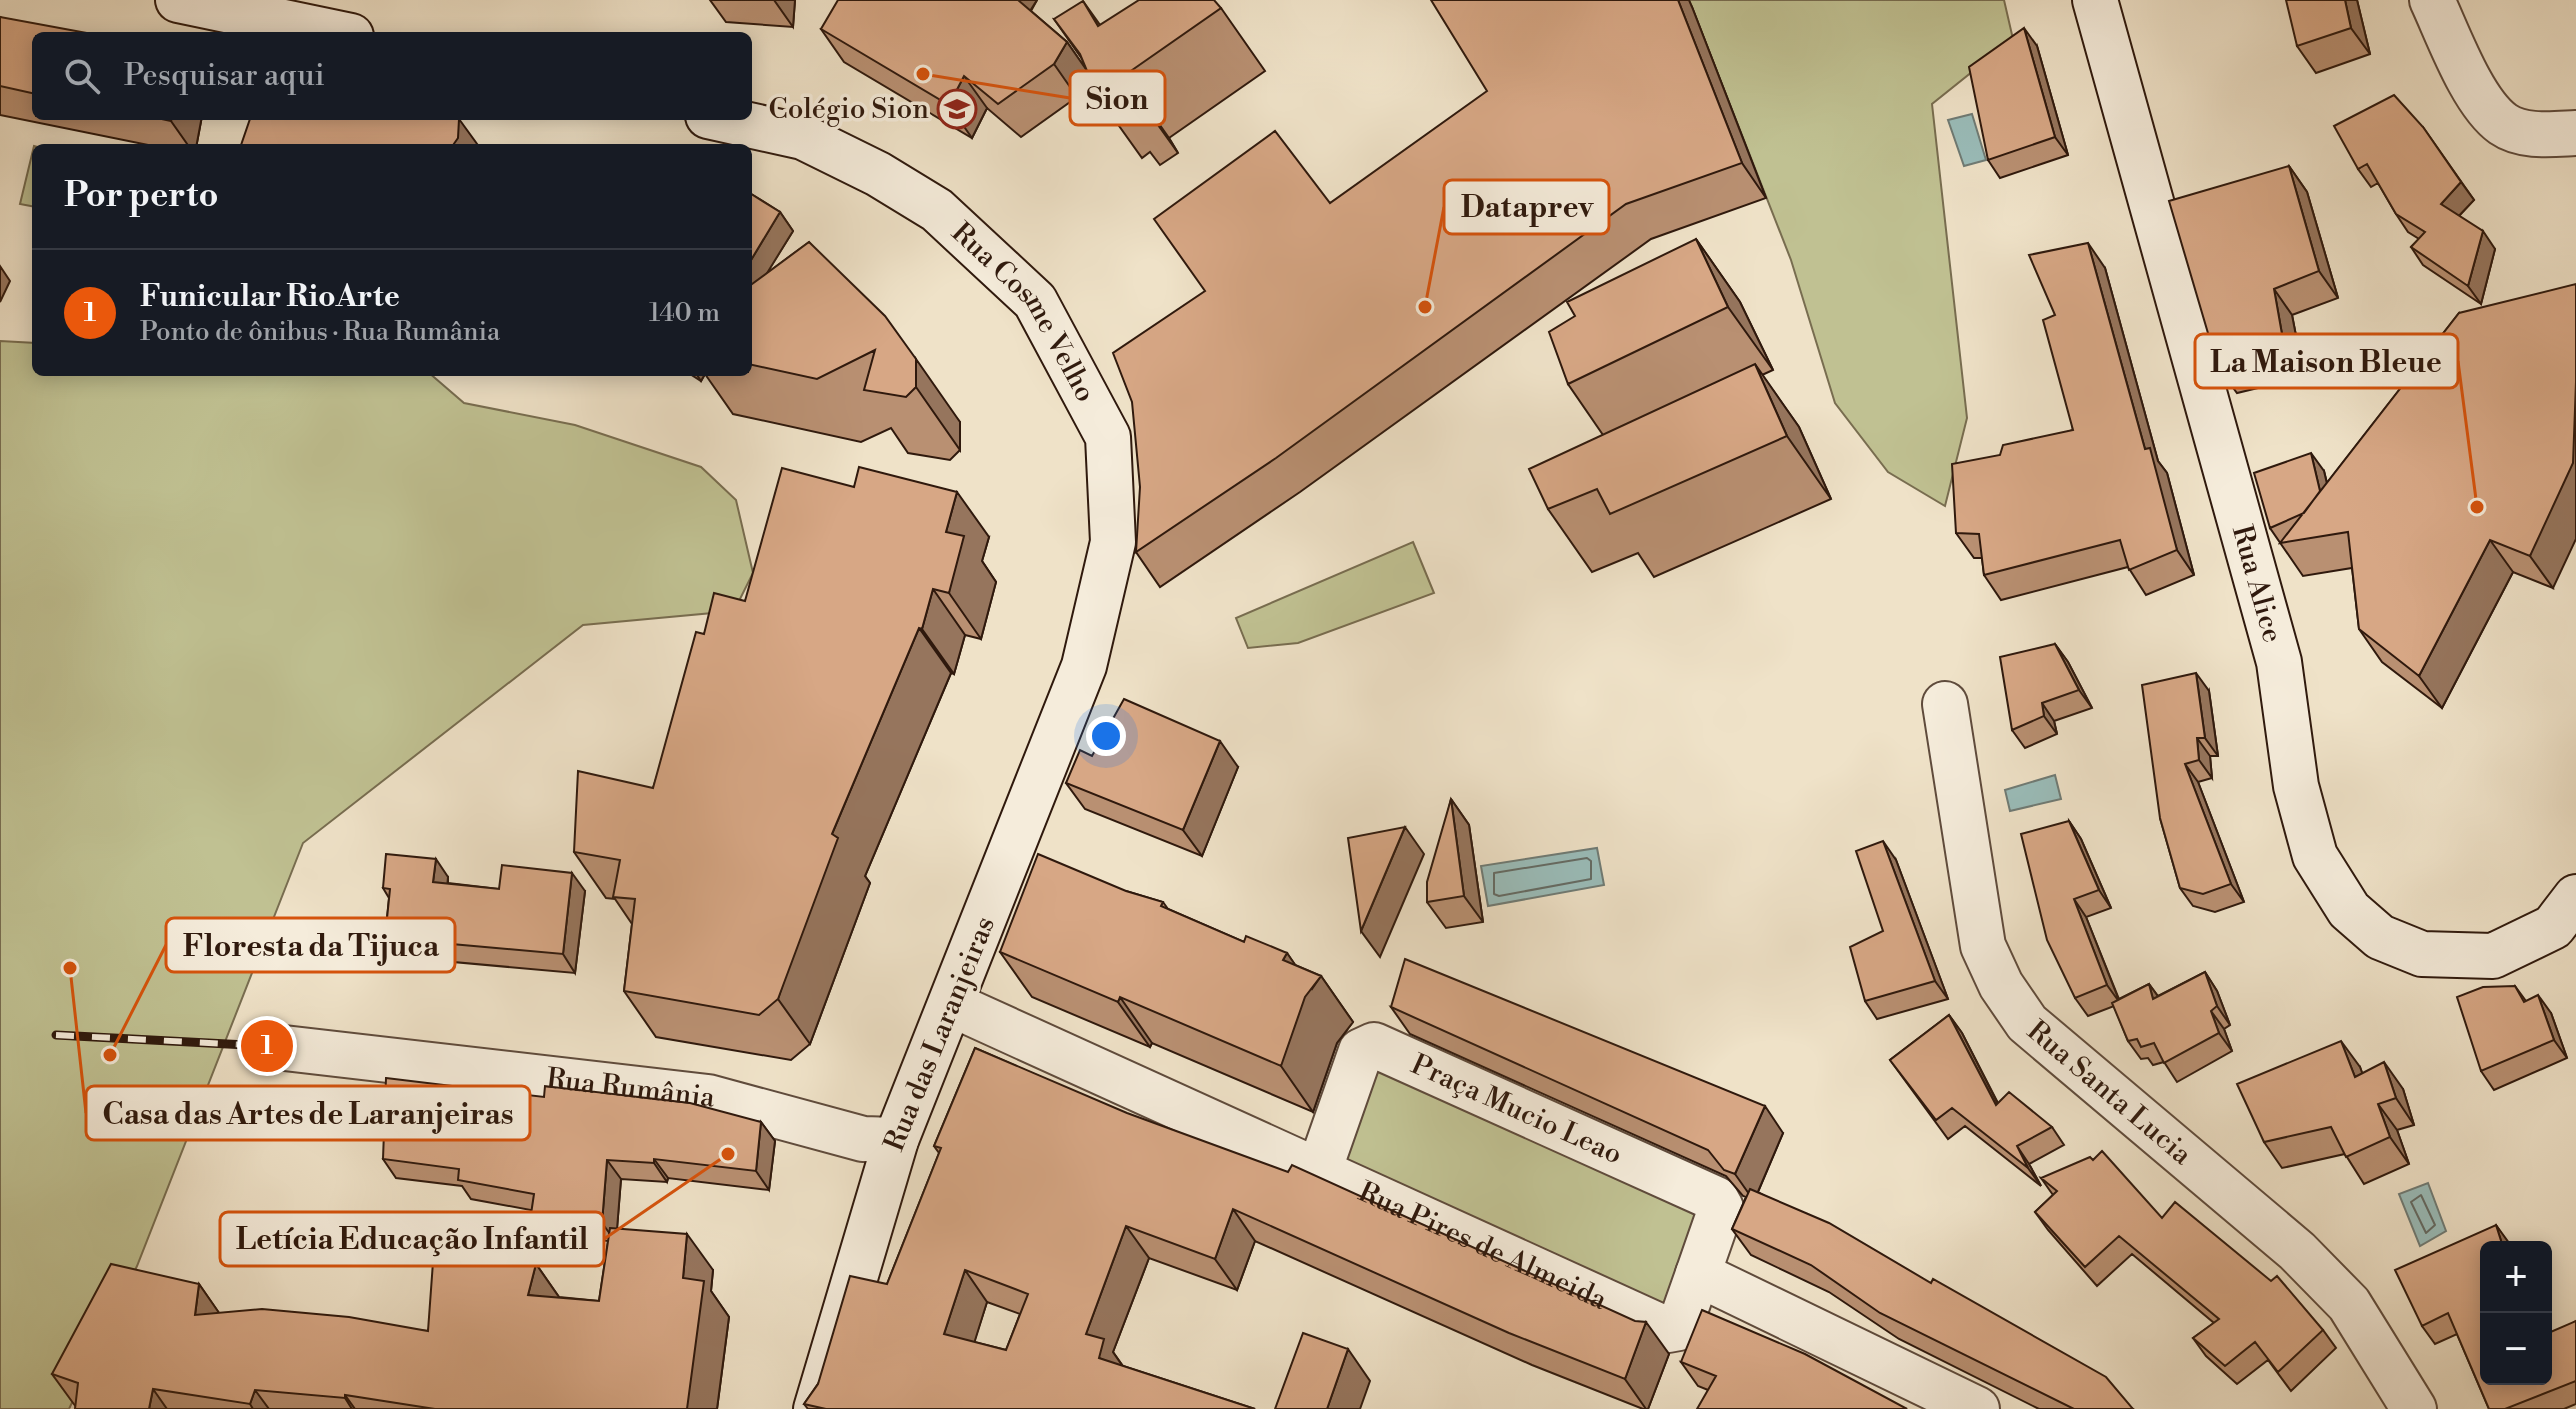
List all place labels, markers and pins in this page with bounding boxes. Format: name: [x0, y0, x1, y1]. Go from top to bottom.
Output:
callout: Sion: [1070, 71, 1165, 125]
school or university icon: Colégio Sion: [936, 88, 978, 130]
place label: Colégio Sion: [769, 92, 929, 127]
callout: Dataprev: [1444, 180, 1609, 234]
callout: La Maison Bleue: [2195, 334, 2458, 388]
callout: Floresta da Tijuca: [166, 918, 455, 972]
pin: 1: [241, 1016, 293, 1076]
callout: Casa das Artes de Laranjeiras: [86, 1086, 530, 1140]
callout: Letícia Educação Infantil: [220, 1212, 604, 1266]

